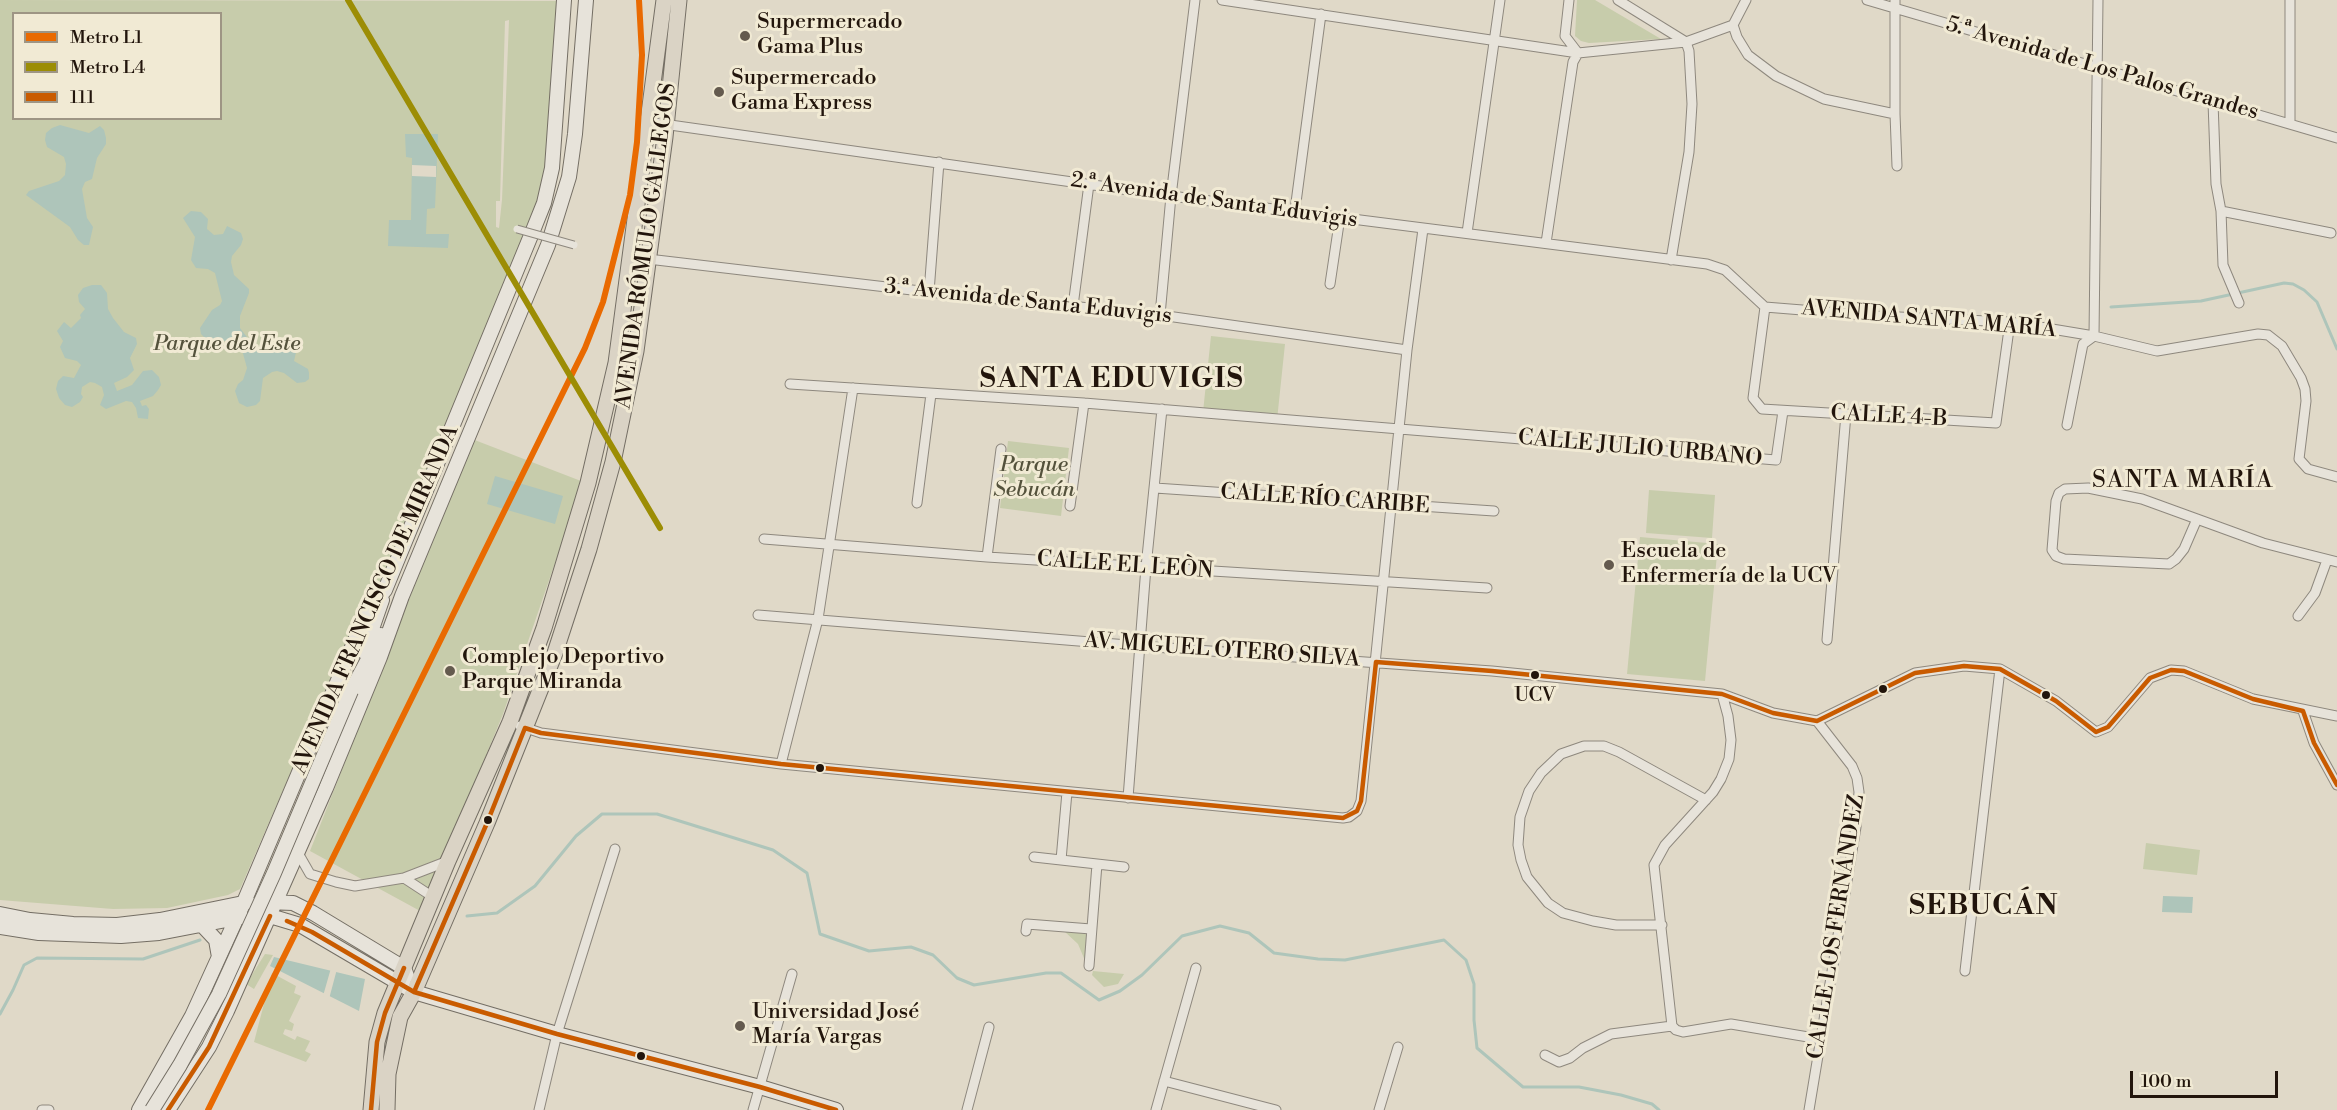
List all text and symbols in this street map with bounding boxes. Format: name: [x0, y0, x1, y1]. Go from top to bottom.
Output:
place label: Supermercado Gama Plus: [757, 10, 903, 62]
legend: [12, 12, 222, 120]
street label: 5.ª Avenida de Los Palos Grandes: [1943, 12, 2261, 126]
text: Metro L1: [70, 26, 142, 49]
marker: Supermercado Gama Plus: [738, 29, 752, 43]
text: Metro L4: [70, 56, 145, 79]
place label: Supermercado Gama Express: [731, 66, 877, 118]
street label: AVENIDA RÓMULO GALLEGOS: [611, 81, 683, 411]
marker: Supermercado Gama Express: [712, 85, 726, 99]
text: 111: [70, 86, 94, 109]
street label: 2.ª Avenida de Santa Eduvigis: [1069, 168, 1359, 234]
street label: 3.ª Avenida de Santa Eduvigis: [883, 274, 1173, 330]
street label: AVENIDA SANTA MARÍA: [1801, 296, 2057, 344]
park label: Parque del Este: [154, 332, 300, 358]
district label: SANTA EDUVIGIS: [980, 363, 1244, 397]
street label: CALLE 4-B: [1830, 401, 1948, 433]
street label: AVENIDA FRANCISCO DE MIRANDA: [287, 421, 465, 779]
street label: CALLE JULIO URBANO: [1517, 425, 1763, 473]
park label: Parque Sebucán: [993, 453, 1075, 505]
district label: SANTA MARÍA: [2092, 467, 2274, 495]
street label: CALLE RÍO CARIBE: [1219, 480, 1431, 520]
place label: Escuela de Enfermería de la UCV: [1621, 539, 1837, 590]
street label: CALLE EL LEÒN: [1036, 547, 1214, 585]
marker: Escuela de Enfermería de la UCV: [1602, 558, 1616, 572]
street label: AV. MIGUEL OTERO SILVA: [1083, 628, 1361, 674]
place label: Complejo Deportivo Parque Miranda: [462, 645, 664, 696]
marker: Complejo Deportivo Parque Miranda: [443, 664, 457, 678]
marker: UCV: [1529, 669, 1541, 681]
unlabelled marker: [1877, 683, 1889, 695]
place label: UCV: [1514, 684, 1556, 708]
unlabelled marker: [2040, 689, 2052, 701]
unlabelled marker: [814, 762, 826, 774]
street label: CALLE LOS FERNÁNDEZ: [1803, 793, 1871, 1061]
unlabelled marker: [482, 814, 494, 826]
district label: SEBUCÁN: [1909, 890, 2059, 924]
place label: Universidad José María Vargas: [752, 1000, 919, 1052]
marker: Universidad José María Vargas: [733, 1019, 747, 1033]
unlabelled marker: [635, 1050, 647, 1062]
scale bar: [2133, 1059, 2282, 1097]
text: 100 m: [2141, 1070, 2192, 1093]

